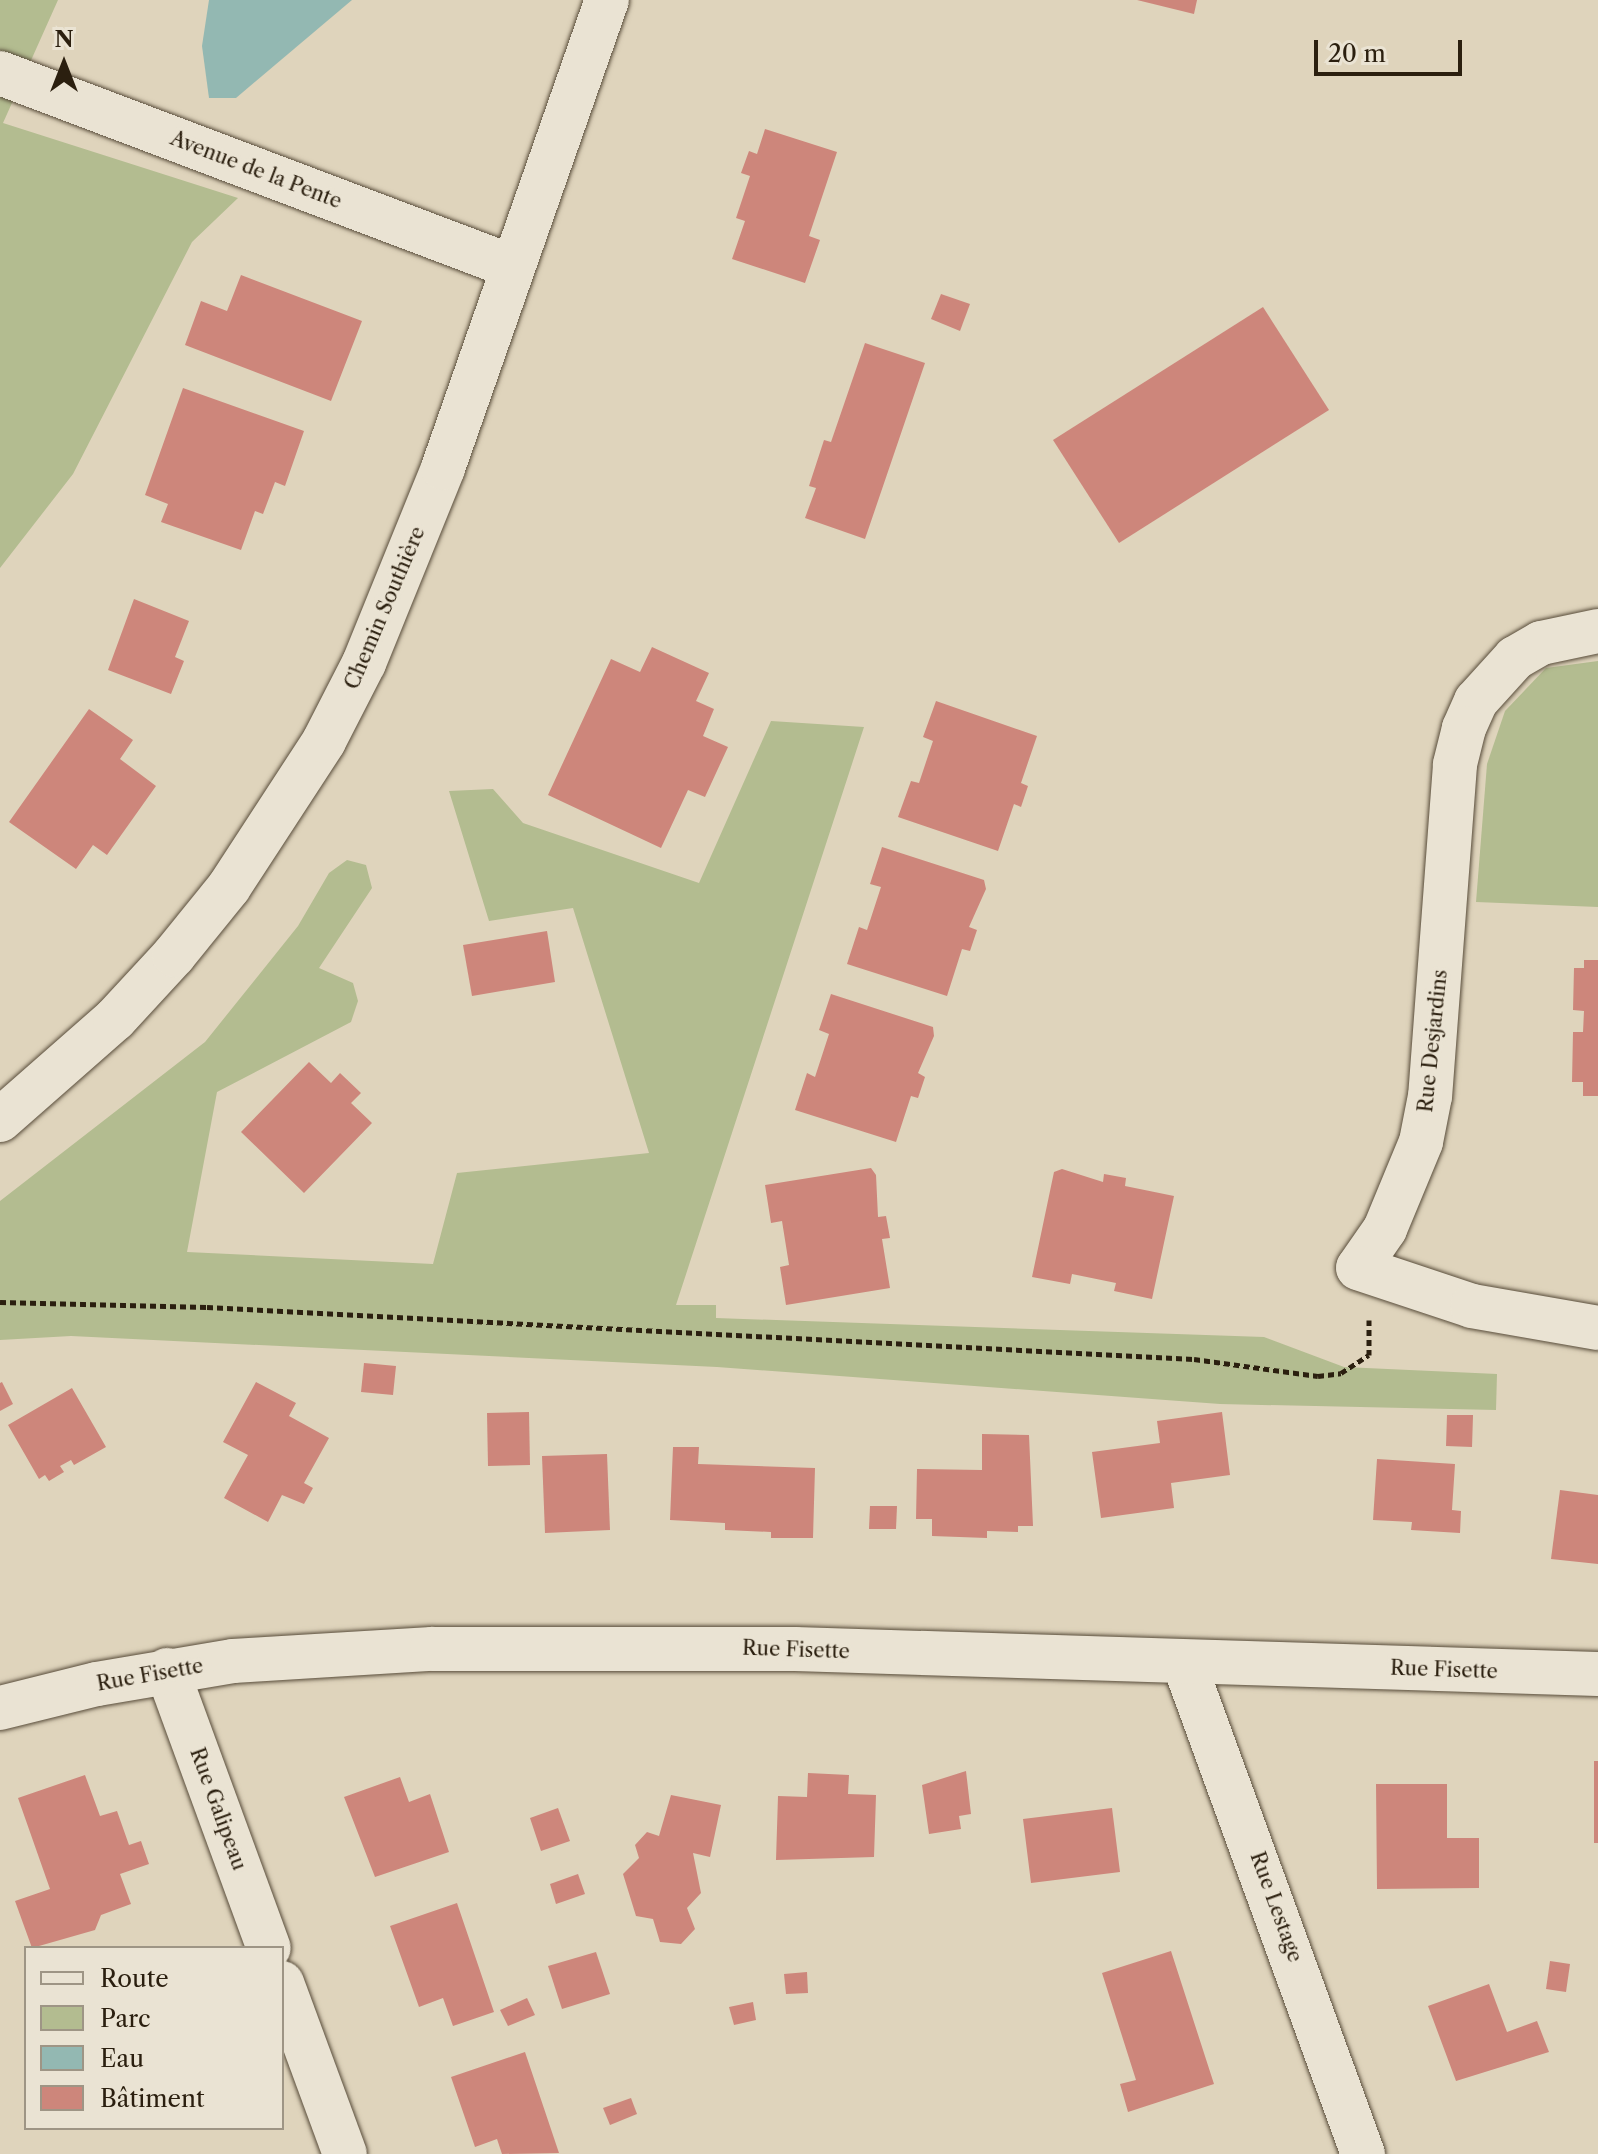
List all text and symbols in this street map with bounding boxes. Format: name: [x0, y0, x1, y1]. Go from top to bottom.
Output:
north arrow: [24, 24, 104, 104]
scale bar: [1318, 24, 1466, 74]
text: N: [54, 26, 74, 53]
text: 20 m: [1328, 39, 1386, 68]
street label: Avenue de la Pente: [167, 126, 345, 214]
street label: Chemin Southière: [340, 523, 430, 693]
street label: Rue Desjardins: [1414, 968, 1452, 1114]
street label: Rue Fisette: [742, 1636, 850, 1664]
street label: Rue Fisette: [95, 1654, 205, 1696]
street label: Rue Fisette: [1390, 1656, 1498, 1684]
street label: Rue Galipeau: [185, 1744, 251, 1874]
street label: Rue Lestage: [1245, 1849, 1307, 1965]
legend: [24, 1946, 284, 2130]
text: Route: [100, 1964, 169, 1993]
text: Parc: [100, 2004, 151, 2033]
text: Eau: [100, 2044, 144, 2073]
text: Bâtiment: [100, 2084, 205, 2113]

